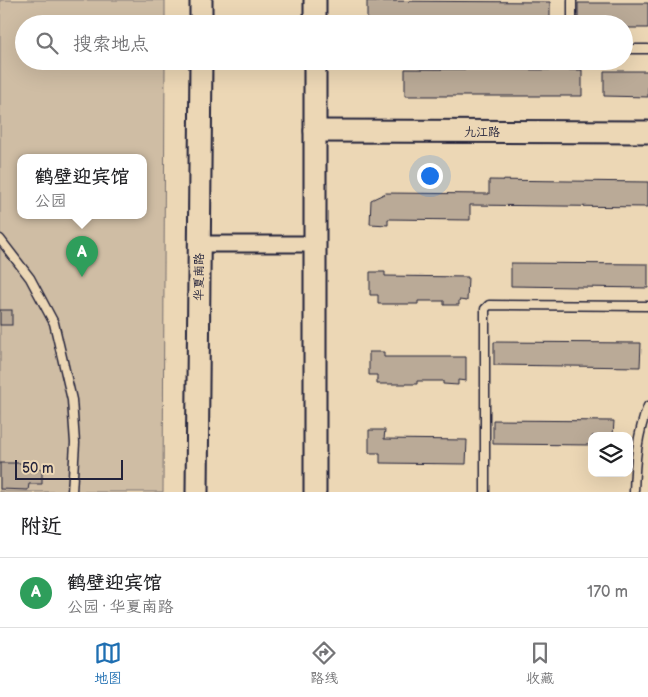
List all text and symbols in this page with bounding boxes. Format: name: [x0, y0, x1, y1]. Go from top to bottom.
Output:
search box: [15, 15, 633, 70]
icon: search: [33, 29, 61, 57]
text: 搜索地点: [73, 33, 149, 56]
street label: 九江路: [464, 125, 500, 140]
popup: [17, 154, 147, 219]
your location: [417, 163, 443, 189]
text: 鹤壁迎宾馆: [34, 166, 130, 189]
text: 公园: [34, 192, 67, 211]
pin: A: [66, 236, 98, 277]
street label: 华夏南路: [192, 253, 207, 301]
map controls: [588, 432, 633, 477]
button: layers: [588, 432, 633, 477]
scale bar: [15, 457, 122, 480]
text: 50 m: [22, 460, 54, 477]
text: 附近: [20, 514, 62, 539]
text: 鹤壁迎宾馆: [67, 572, 162, 595]
text: A: [31, 583, 41, 602]
text: 170 m: [587, 583, 628, 602]
text: 公园 · 华夏南路: [67, 598, 173, 617]
tab: 地图: [94, 639, 122, 687]
tab: 路线: [310, 639, 338, 687]
tab: 收藏: [526, 639, 554, 687]

